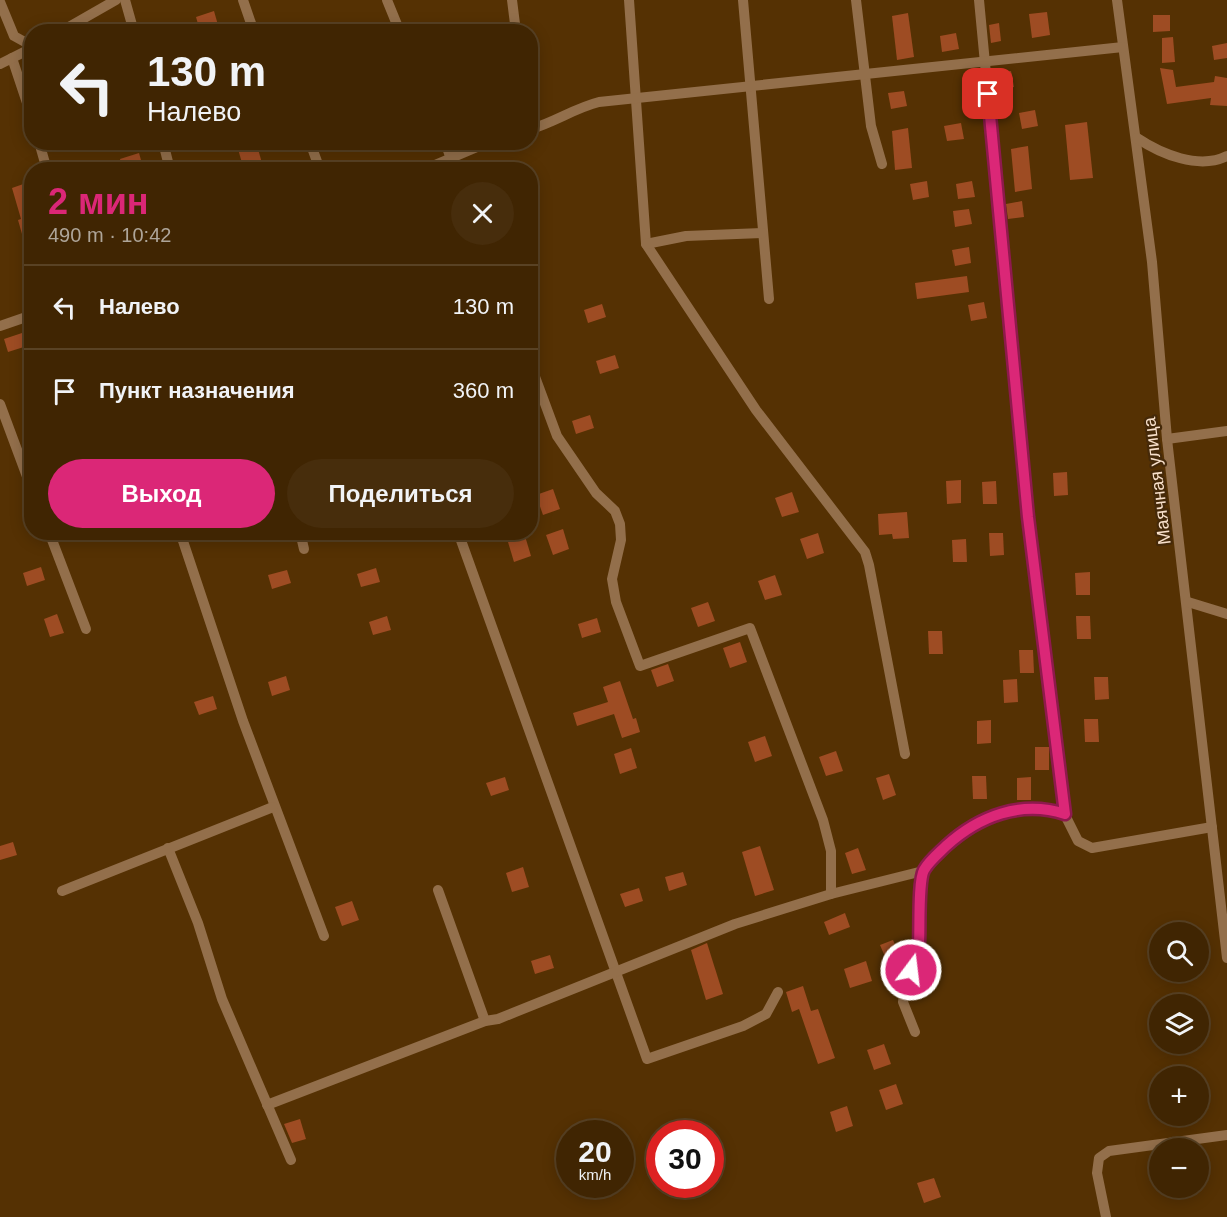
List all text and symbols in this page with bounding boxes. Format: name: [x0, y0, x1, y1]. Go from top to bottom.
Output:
icon: left: [48, 48, 126, 126]
text: 130 m: [147, 48, 266, 95]
pin: [962, 68, 1013, 119]
icon: arrive: [971, 77, 1004, 110]
text: Налево: [147, 97, 241, 127]
text: 2 мин: [48, 181, 149, 222]
button: close: [451, 182, 514, 245]
text: 490 m · 10:42: [48, 224, 171, 246]
icon: left: [48, 291, 81, 324]
text: Налево: [99, 294, 180, 319]
text: 130 m: [453, 294, 514, 319]
icon: arrive: [48, 375, 81, 408]
text: Пункт назначения: [99, 378, 295, 403]
text: 360 m: [453, 378, 514, 403]
street label: Маячная улица: [1139, 415, 1175, 546]
button: Выход: [48, 459, 275, 528]
button: Поделиться: [287, 459, 514, 528]
map controls: [1149, 922, 1209, 1198]
button: search: [1149, 922, 1209, 982]
position arrow: [879, 938, 943, 1002]
button: layers: [1149, 994, 1209, 1054]
button: +: [1149, 1066, 1209, 1126]
speed limit sign: 30: [646, 1120, 724, 1198]
text: 20: [578, 1135, 612, 1168]
button: −: [1149, 1138, 1209, 1198]
text: km/h: [579, 1166, 611, 1183]

